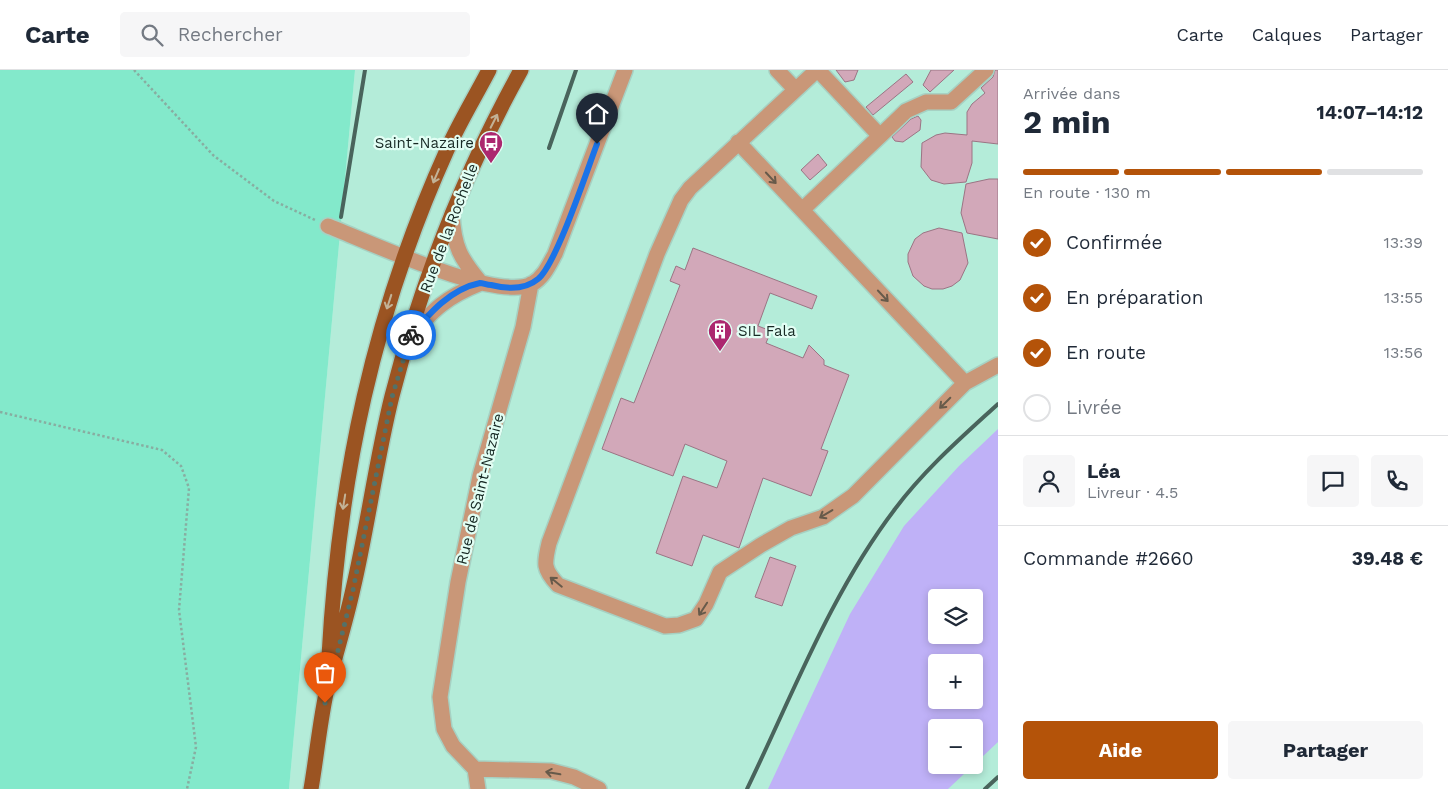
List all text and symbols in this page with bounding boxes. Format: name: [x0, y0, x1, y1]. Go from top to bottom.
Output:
search box: [120, 12, 470, 57]
text: Carte: [25, 21, 90, 49]
icon: search: [138, 21, 166, 49]
text: Rechercher: [178, 23, 283, 46]
text: Carte: [1176, 24, 1224, 45]
text: Calques: [1252, 24, 1322, 45]
text: Partager: [1350, 24, 1423, 45]
text: Arrivée dans: [1023, 84, 1121, 103]
pin: [576, 93, 618, 144]
icon: home: [583, 100, 611, 128]
text: 14:07–14:12: [1317, 101, 1423, 124]
text: 2 min: [1023, 103, 1111, 141]
one-way arrow: [489, 113, 499, 128]
bus stop icon: Saint-Nazaire: [478, 130, 504, 164]
place label: Saint-Nazaire: [375, 134, 474, 152]
street label: Rue de la Rochelle: [416, 161, 482, 295]
one-way arrow: [431, 168, 441, 183]
one-way arrow: [765, 171, 777, 184]
text: En route · 130 m: [1023, 183, 1151, 202]
icon: check: [1023, 229, 1051, 257]
text: Confirmée: [1066, 231, 1162, 254]
text: 13:39: [1383, 233, 1423, 252]
icon: check: [1023, 284, 1051, 312]
text: En préparation: [1066, 286, 1203, 309]
text: 13:55: [1384, 288, 1423, 307]
one-way arrow: [877, 290, 889, 302]
one-way arrow: [384, 294, 393, 309]
courier: [386, 310, 436, 360]
building icon: SIL Fala: [707, 318, 733, 352]
icon: bike: [397, 321, 425, 349]
place label: SIL Fala: [738, 322, 796, 340]
icon: check: [1023, 339, 1051, 367]
text: En route: [1066, 341, 1146, 364]
text: 13:56: [1384, 343, 1423, 362]
text: Livrée: [1066, 396, 1122, 419]
one-way arrow: [939, 397, 951, 409]
street label: Rue de Saint-Nazaire: [452, 411, 508, 567]
button: person: [1023, 455, 1075, 507]
button: chat: [1307, 455, 1359, 507]
button: phone: [1371, 455, 1423, 507]
text: Léa: [1087, 460, 1120, 483]
text: Livreur · 4.5: [1087, 483, 1178, 502]
one-way arrow: [338, 494, 348, 510]
one-way arrow: [820, 509, 834, 519]
text: Commande #2660: [1023, 547, 1194, 570]
text: 39.48 €: [1352, 547, 1423, 570]
one-way arrow: [550, 576, 563, 587]
map controls: [928, 589, 983, 774]
button: layers: [928, 589, 983, 644]
one-way arrow: [698, 601, 708, 615]
pin: [304, 652, 346, 703]
button: +: [928, 654, 983, 709]
icon: bag: [311, 659, 339, 687]
button: −: [928, 719, 983, 774]
button: Aide: [1023, 721, 1218, 779]
button: Partager: [1228, 721, 1423, 779]
one-way arrow: [546, 767, 562, 777]

